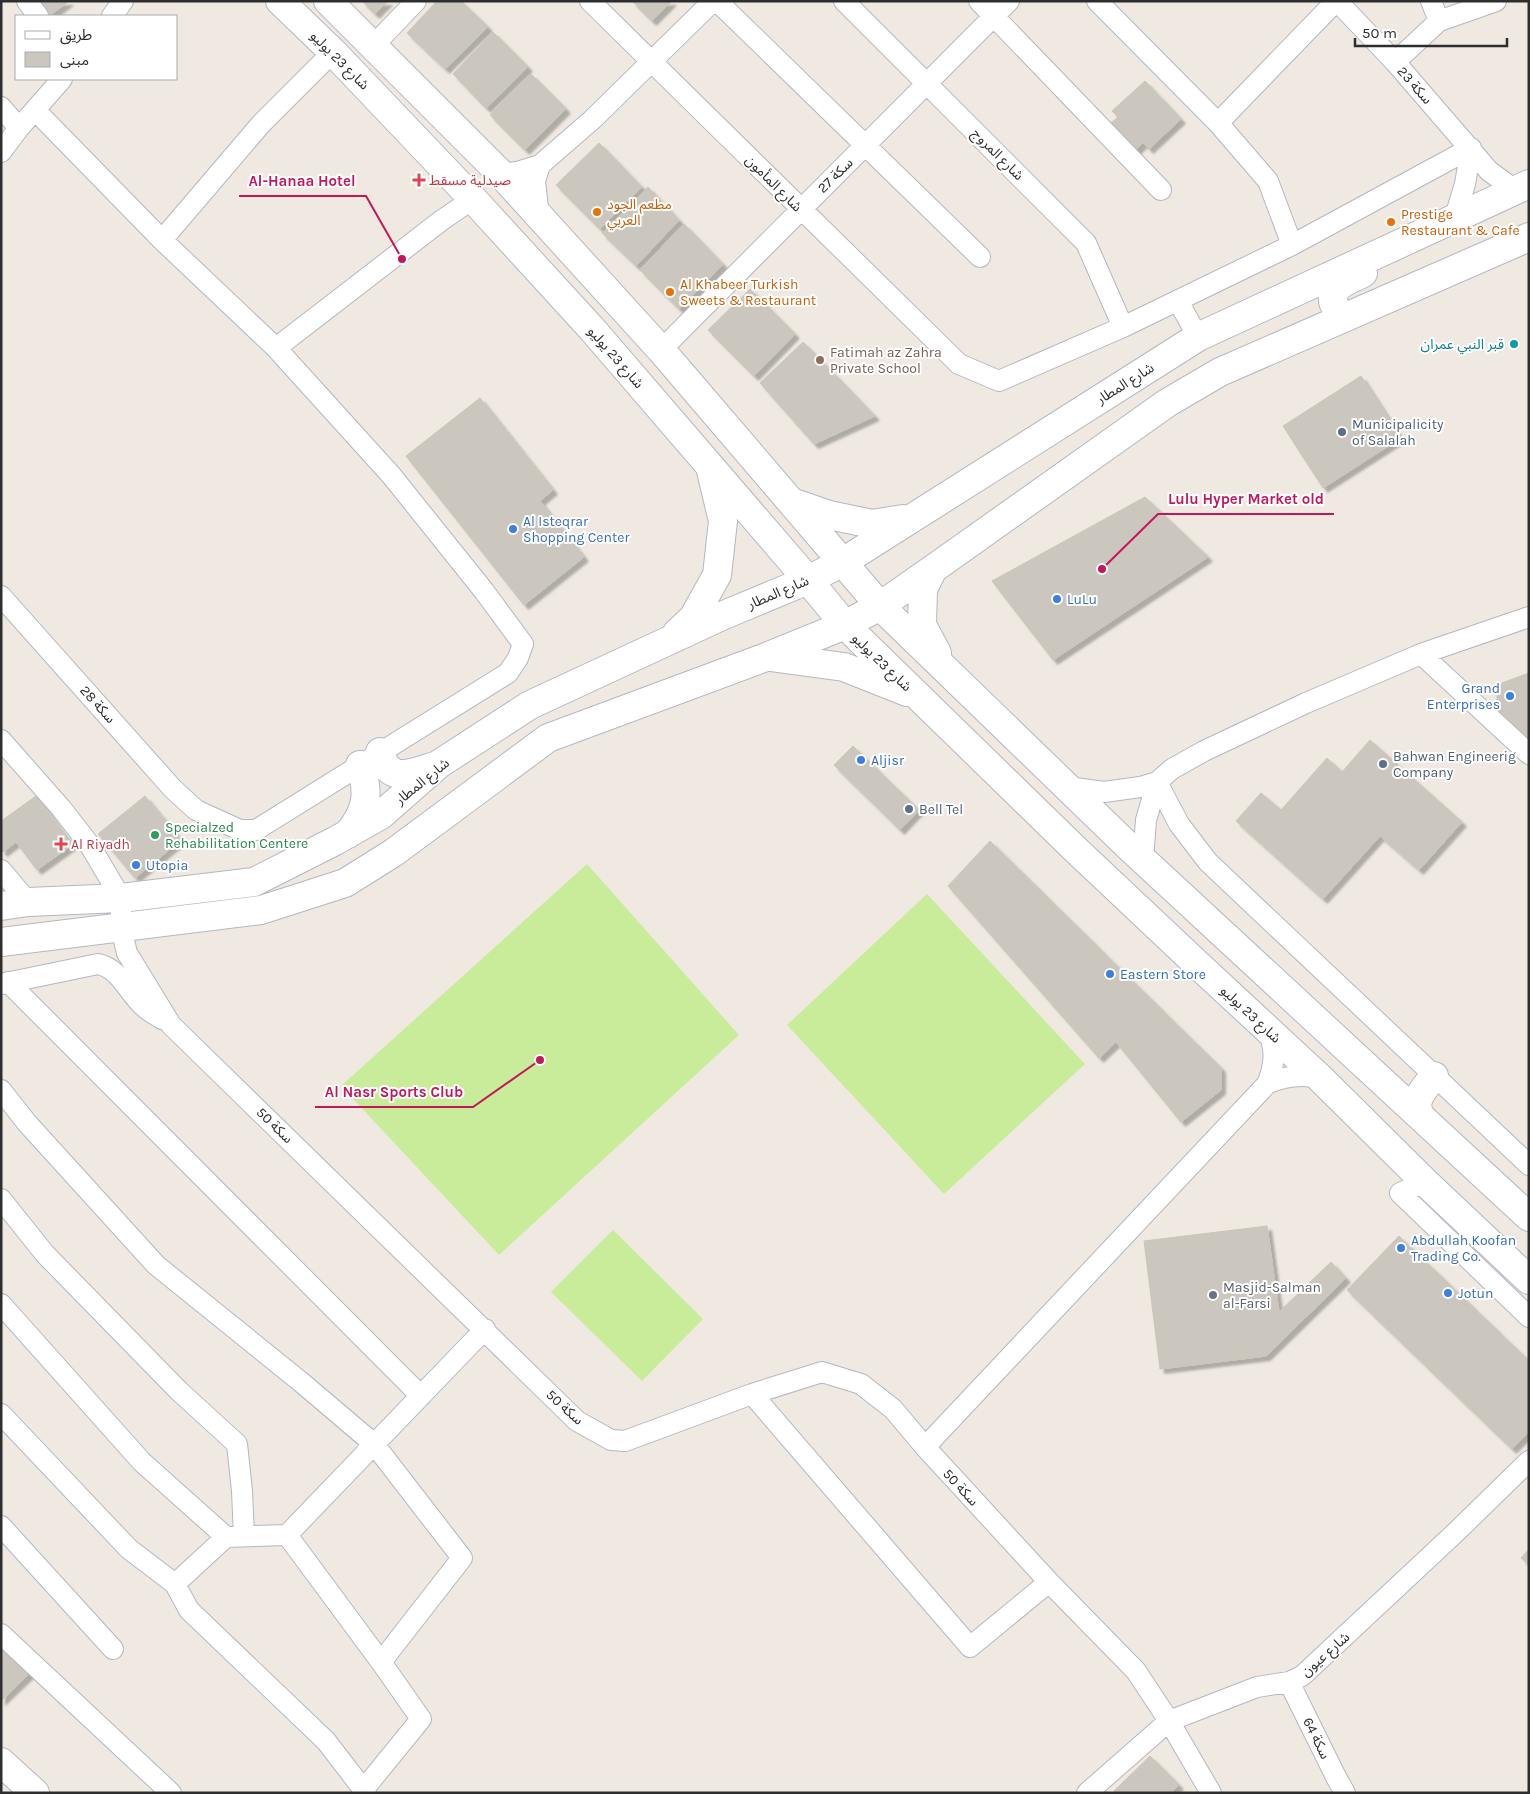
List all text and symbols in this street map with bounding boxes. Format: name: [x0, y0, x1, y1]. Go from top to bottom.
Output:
legend: [15, 15, 178, 80]
scale bar: [1355, 15, 1508, 47]
text: 50 m: [1362, 24, 1397, 42]
text: طريق: [60, 26, 92, 45]
street label: شارع 23 يوليو: [305, 27, 373, 95]
text: مبنى: [60, 51, 89, 69]
street label: 23 سكة: [1394, 63, 1436, 108]
street label: شارع المروج: [967, 125, 1027, 185]
street label: شارع المأمون: [740, 151, 806, 217]
street label: سكة 27: [814, 154, 857, 197]
callout: Al-Hanaa Hotel: [239, 166, 366, 196]
text: Al-Hanaa Hotel: [248, 172, 356, 190]
place label: صيدلية مسقط: [429, 172, 511, 189]
marker: صيدلية مسقط: [413, 174, 425, 186]
place label: مطعم الجود العربي: [607, 196, 672, 231]
marker: مطعم الجود العربي: [591, 206, 603, 218]
place label: Prestige Restaurant & Cafe: [1401, 206, 1520, 239]
marker: Prestige Restaurant & Cafe: [1385, 216, 1397, 228]
place label: Al Khabeer Turkish Sweets & Restaurant: [680, 276, 816, 309]
marker: Al Khabeer Turkish Sweets & Restaurant: [664, 286, 676, 298]
street label: شارع 23 يوليو: [583, 323, 647, 393]
place label: قبر النبي عمران: [1421, 336, 1504, 355]
marker: قبر النبي عمران: [1508, 338, 1520, 350]
place label: Fatimah az Zahra Private School: [830, 344, 942, 377]
marker: Fatimah az Zahra Private School: [814, 354, 826, 366]
street label: شارع المطار: [1092, 359, 1158, 410]
place label: Municipalicity of Salalah: [1352, 416, 1444, 449]
marker: Municipalicity of Salalah: [1336, 426, 1348, 438]
callout: Lulu Hyper Market old: [1158, 484, 1334, 514]
text: Lulu Hyper Market old: [1168, 490, 1324, 508]
place label: Al Isteqrar Shopping Center: [523, 513, 630, 546]
marker: Al Isteqrar Shopping Center: [507, 523, 519, 535]
street label: شارع المطار: [744, 572, 812, 615]
place label: LuLu: [1067, 591, 1097, 608]
marker: LuLu: [1051, 593, 1063, 605]
street label: شارع 23 يوليو: [847, 630, 915, 697]
place label: Grand Enterprises: [1427, 680, 1500, 713]
street label: سكة 28: [76, 682, 119, 727]
marker: Grand Enterprises: [1504, 690, 1516, 702]
place label: Bahwan Engineerig Company: [1393, 748, 1516, 781]
place label: Aljisr: [871, 752, 905, 769]
street label: شارع المطار: [391, 754, 454, 811]
marker: Aljisr: [855, 754, 867, 766]
marker: Bahwan Engineerig Company: [1377, 758, 1389, 770]
place label: Bell Tel: [919, 801, 963, 818]
marker: Bell Tel: [903, 803, 915, 815]
place label: Specialzed Rehabilitation Centere: [165, 819, 308, 852]
marker: Specialzed Rehabilitation Centere: [149, 829, 161, 841]
place label: Al Riyadh: [71, 836, 130, 853]
marker: Al Riyadh: [55, 838, 67, 850]
place label: Utopia: [146, 857, 188, 874]
marker: Utopia: [130, 859, 142, 871]
place label: Eastern Store: [1120, 966, 1206, 983]
marker: Eastern Store: [1104, 968, 1116, 980]
street label: شارع 23 يوليو: [1215, 982, 1284, 1048]
callout: Al Nasr Sports Club: [315, 1077, 473, 1107]
text: Al Nasr Sports Club: [325, 1083, 463, 1101]
street label: سكة 50: [253, 1104, 297, 1147]
place label: Abdullah Koofan Trading Co.: [1411, 1232, 1516, 1265]
marker: Abdullah Koofan Trading Co.: [1395, 1242, 1407, 1254]
place label: Masjid-Salman al-Farsi: [1223, 1279, 1321, 1312]
place label: Jotun: [1458, 1285, 1494, 1302]
marker: Jotun: [1442, 1287, 1454, 1299]
marker: Masjid-Salman al-Farsi: [1207, 1289, 1219, 1301]
street label: سكة 50: [542, 1386, 587, 1429]
street label: سكة 50: [939, 1465, 982, 1509]
street label: شارع عيون: [1297, 1629, 1355, 1682]
street label: سكة 64: [1299, 1715, 1334, 1762]

